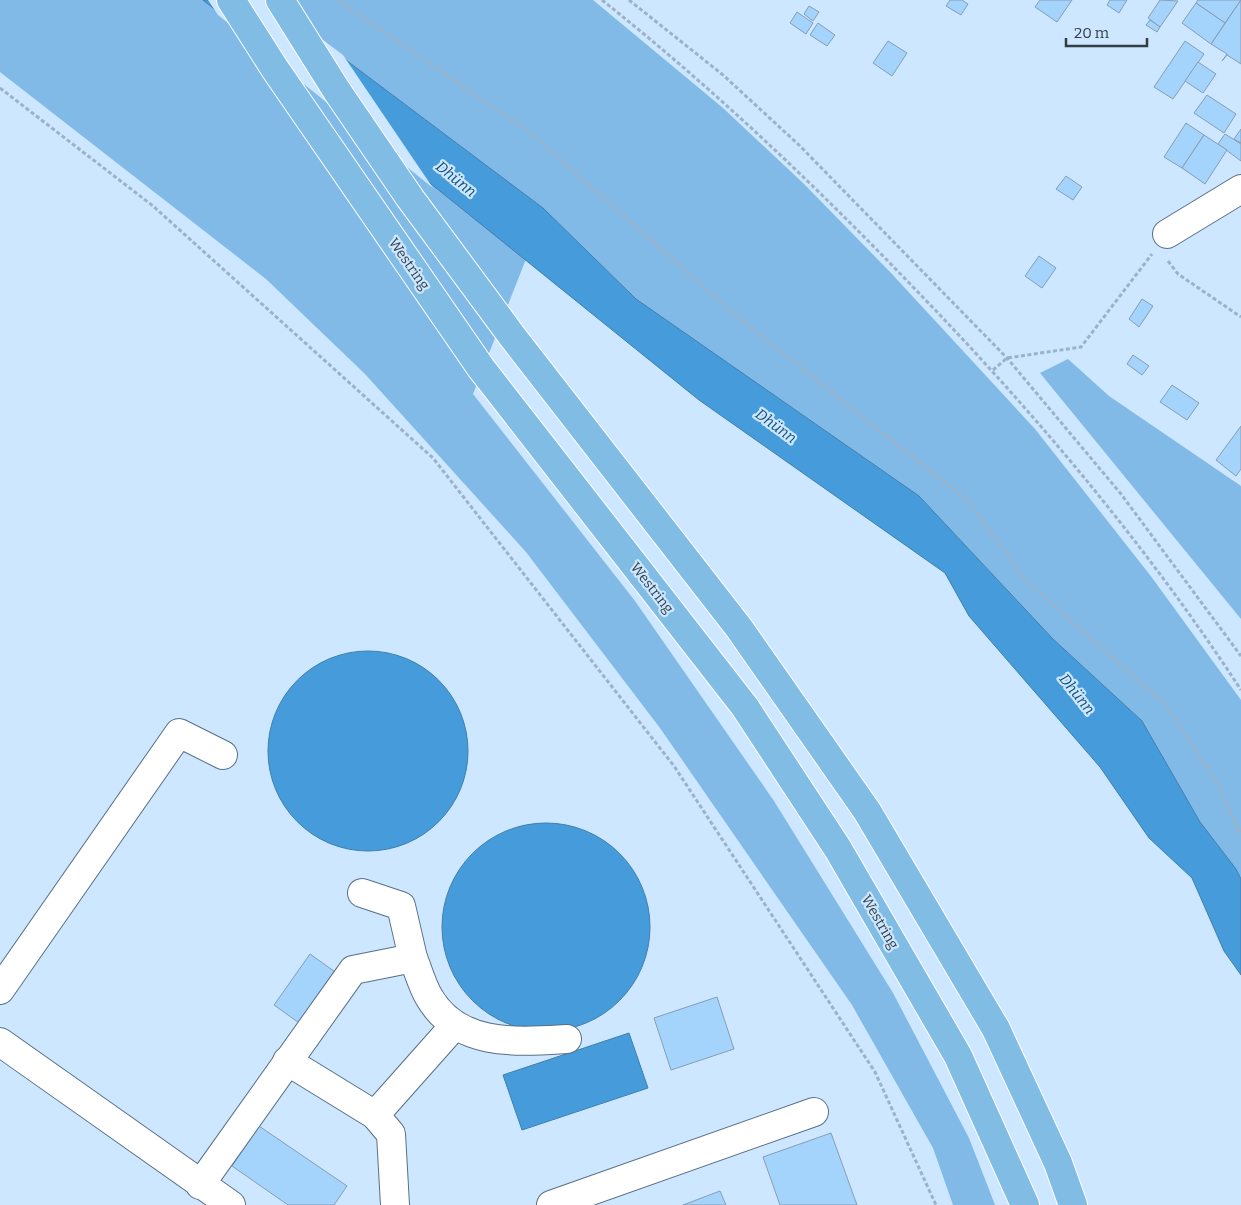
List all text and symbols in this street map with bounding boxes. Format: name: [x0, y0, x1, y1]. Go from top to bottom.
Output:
scale bar: [1066, 15, 1147, 47]
text: 20 m: [1074, 24, 1110, 42]
water label: Dhünn: [432, 157, 480, 201]
street label: Westring: [385, 235, 433, 293]
water label: Dhünn: [752, 405, 800, 447]
street label: Westring: [627, 559, 677, 617]
water label: Dhünn: [1055, 670, 1099, 718]
street label: Westring: [858, 892, 902, 952]

